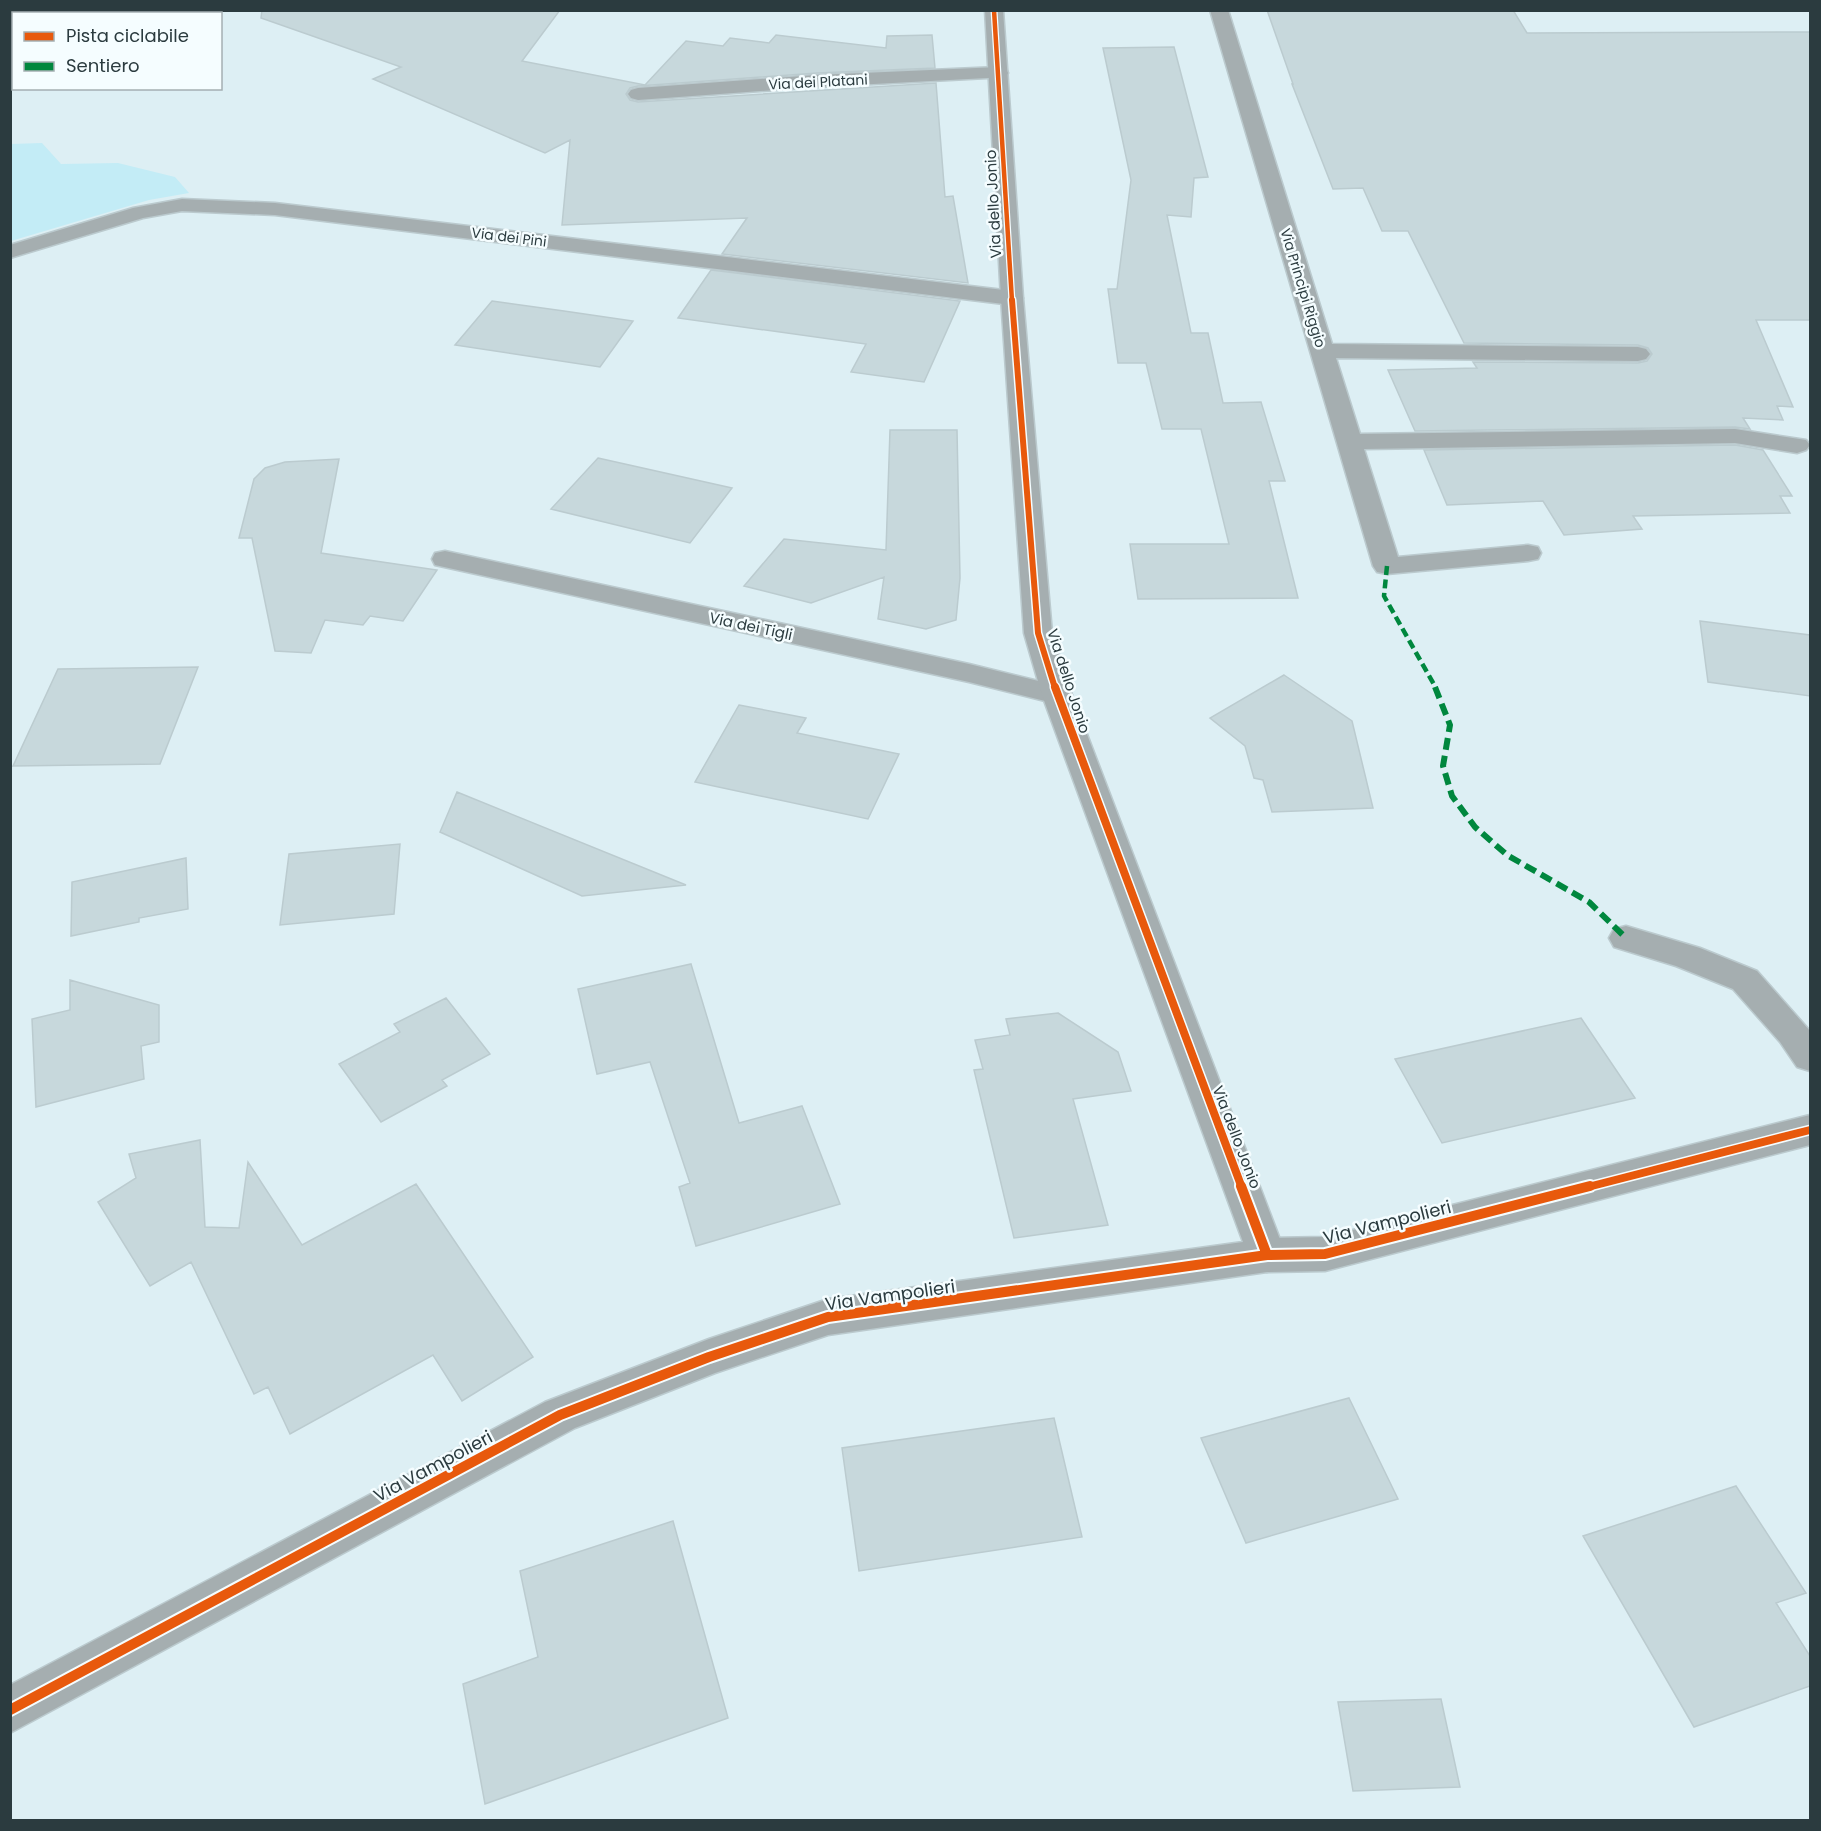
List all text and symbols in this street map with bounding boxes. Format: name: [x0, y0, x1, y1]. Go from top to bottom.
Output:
legend: [12, 12, 222, 90]
text: Pista ciclabile: [66, 23, 189, 48]
text: Sentiero: [66, 53, 140, 78]
street label: Via dei Platani: [768, 69, 868, 95]
street label: Via dello Jonio: [980, 149, 1006, 259]
street label: Via dei Pini: [470, 222, 548, 252]
street label: Via Principi Riggio: [1275, 226, 1331, 350]
street label: Via dei Tigli: [708, 607, 794, 645]
street label: Via dello Jonio: [1042, 626, 1096, 736]
street label: Via dello Jonio: [1208, 1082, 1266, 1192]
street label: Via Vampolieri: [1320, 1194, 1454, 1250]
street label: Via Vampolieri: [823, 1273, 957, 1317]
street label: Via Vampolieri: [369, 1424, 497, 1508]

